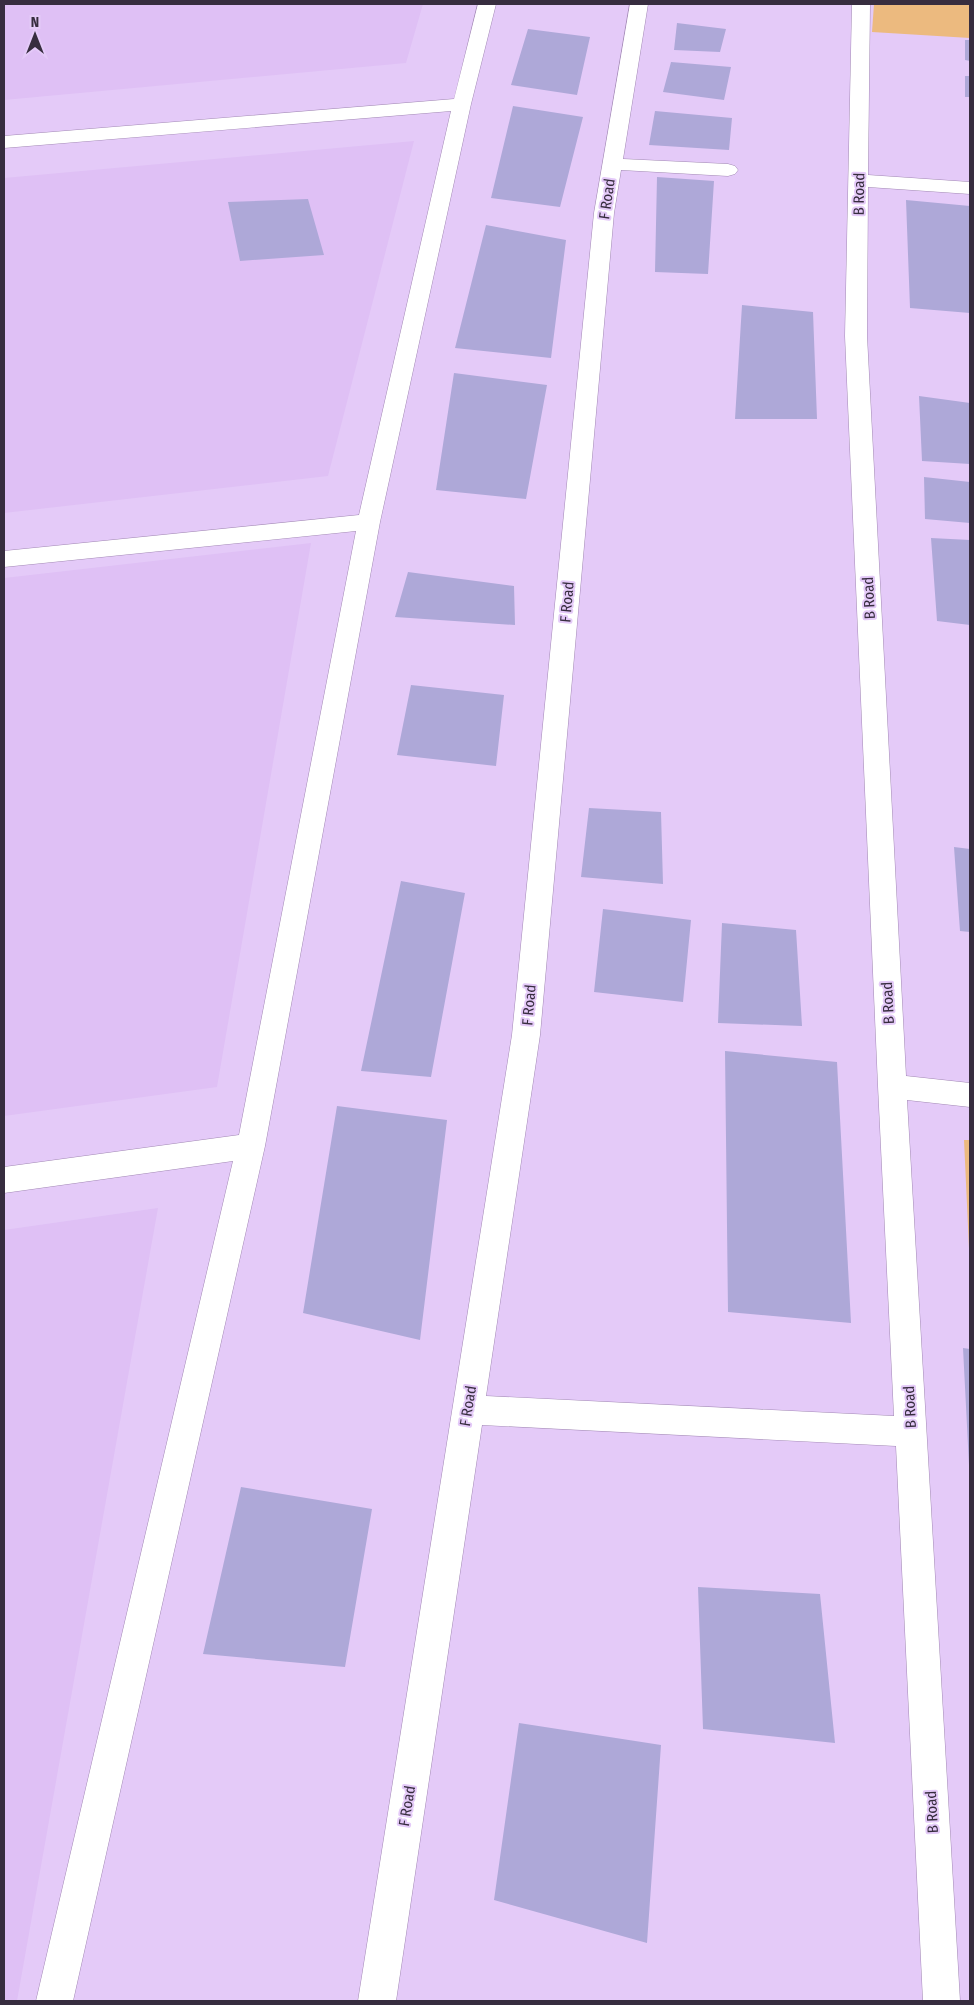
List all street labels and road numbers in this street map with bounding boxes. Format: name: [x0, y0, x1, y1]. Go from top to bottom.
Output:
street label: B Road: [850, 172, 868, 216]
street label: F Road: [595, 177, 619, 221]
street label: B Road: [859, 576, 879, 620]
street label: F Road: [556, 581, 578, 623]
street label: B Road: [878, 981, 898, 1025]
street label: F Road: [518, 984, 540, 1026]
street label: F Road: [456, 1384, 480, 1428]
street label: B Road: [900, 1385, 920, 1429]
street label: F Road: [395, 1784, 419, 1828]
street label: B Road: [922, 1790, 942, 1834]

